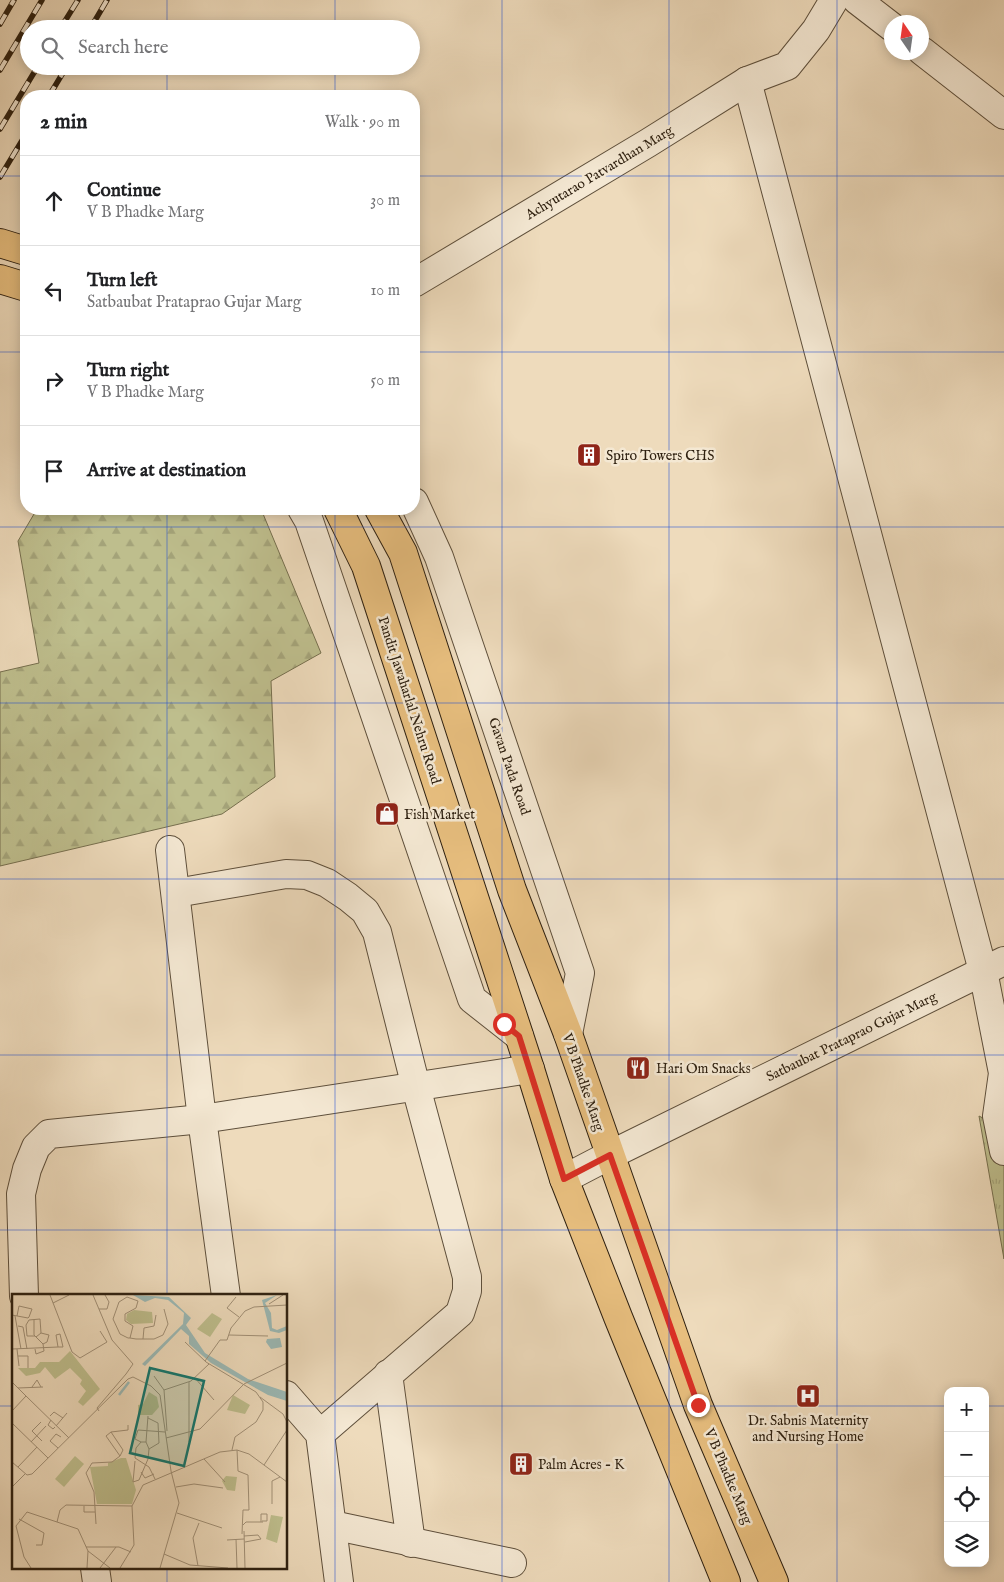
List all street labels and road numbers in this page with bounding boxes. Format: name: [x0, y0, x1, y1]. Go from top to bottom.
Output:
street label: Achyutarao Patvardhan Marg: [521, 121, 677, 225]
street label: Pandit Jawaharlal Nehru Road: [373, 614, 445, 787]
street label: Gavan Pada Road: [484, 715, 534, 818]
street label: Satbaubat Prataprao Gujar Marg: [763, 988, 940, 1086]
street label: V B Phadke Marg: [558, 1030, 608, 1134]
street label: V B Phadke Marg: [699, 1425, 757, 1527]

